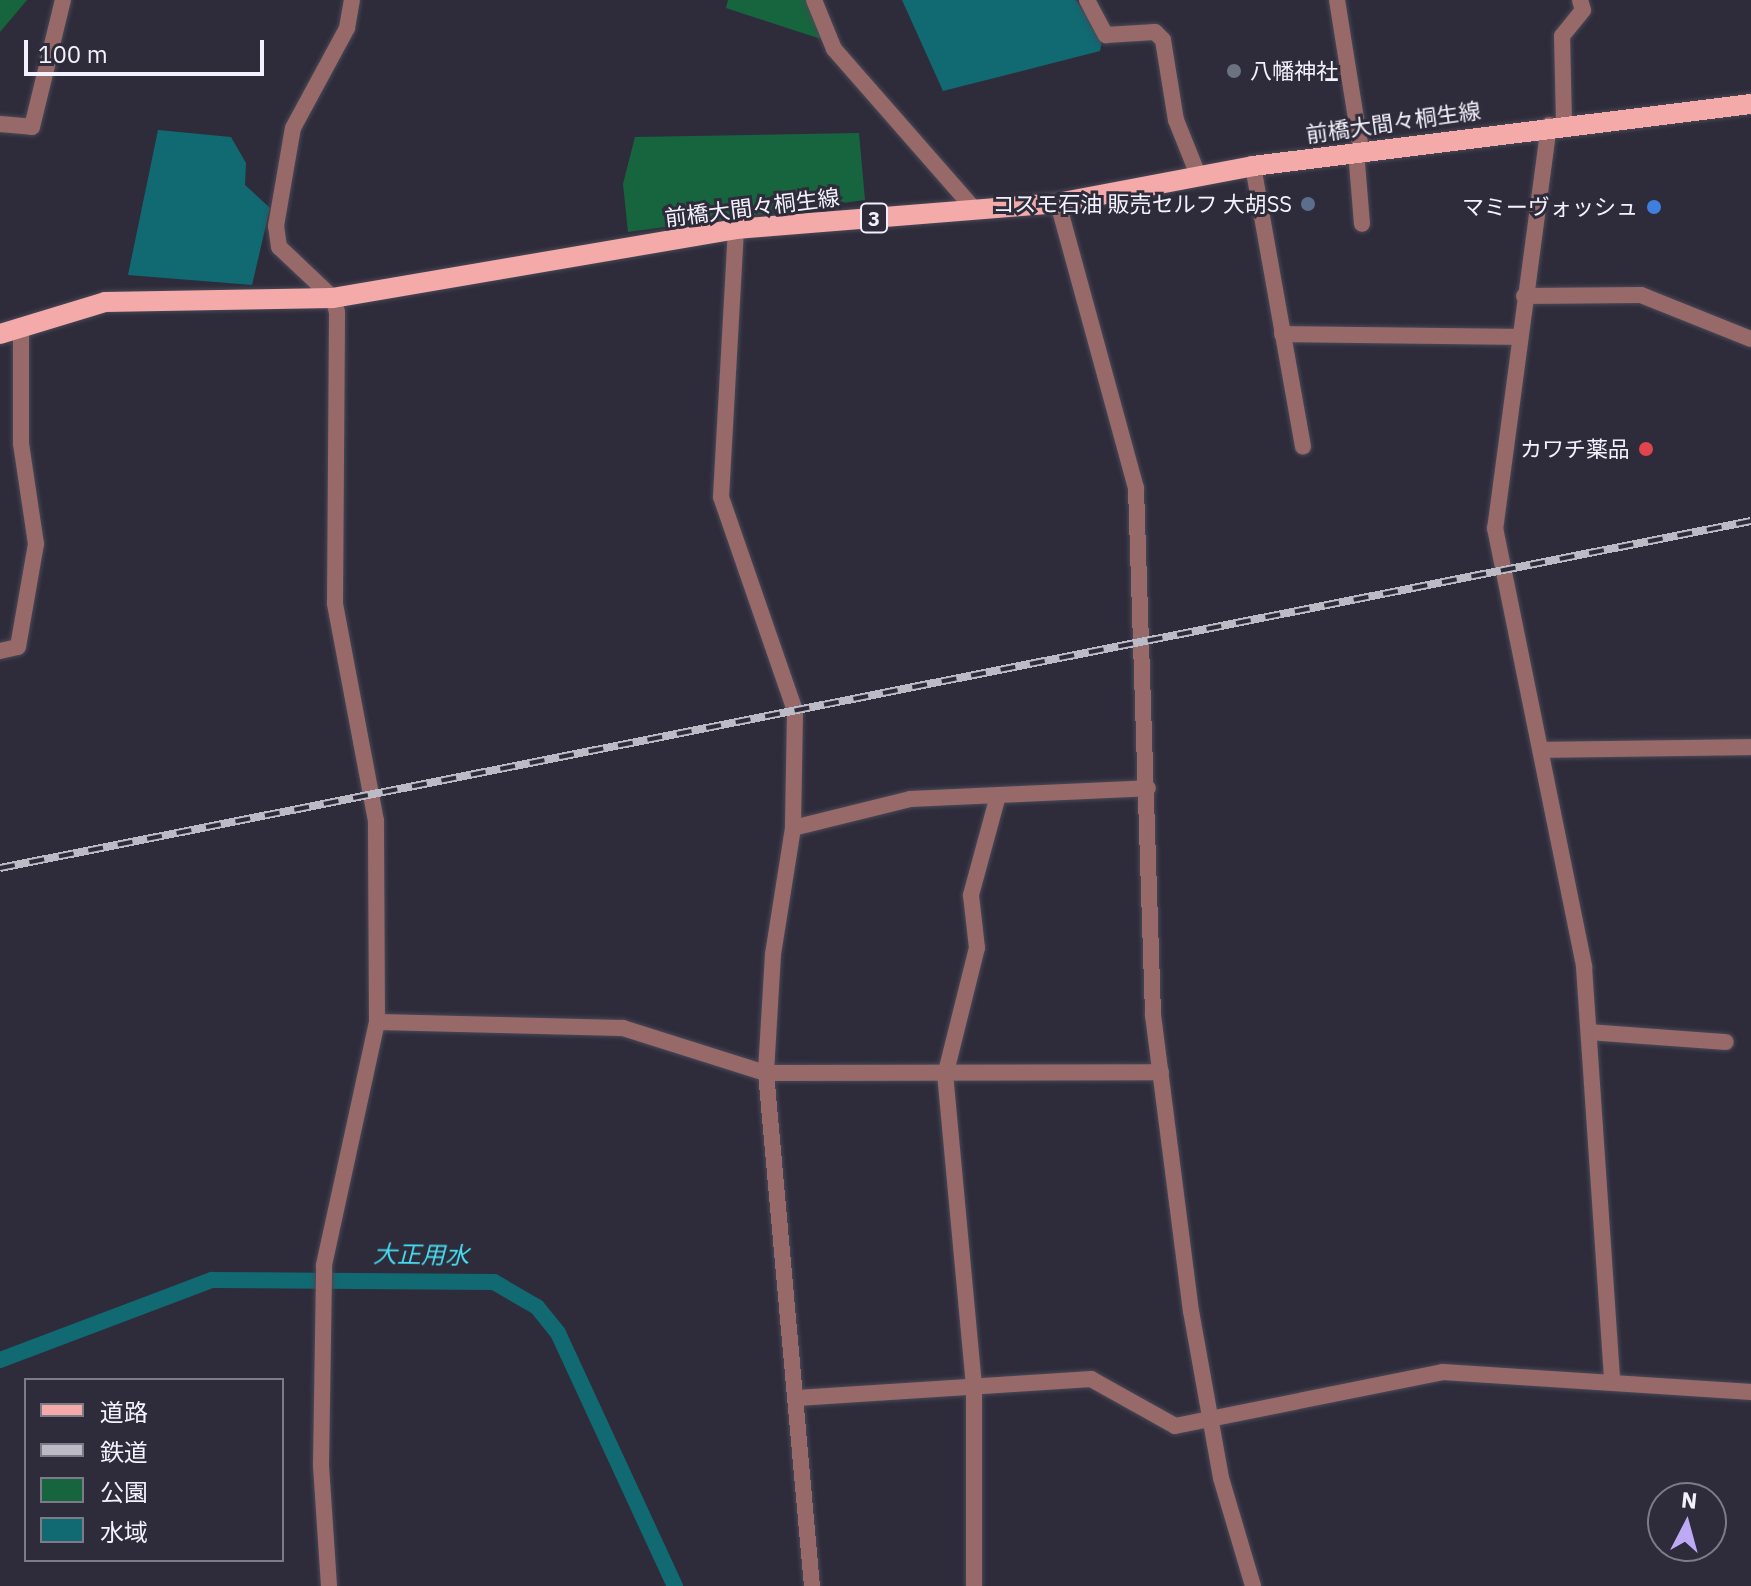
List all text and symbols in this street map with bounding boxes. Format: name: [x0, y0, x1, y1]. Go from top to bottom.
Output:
scale bar: [28, 24, 268, 74]
text: 100 m: [38, 38, 108, 70]
place label: 八幡神社: [1250, 58, 1338, 84]
marker: 八幡神社: [1225, 62, 1243, 80]
street label: 前橋大間々桐生線: [1304, 97, 1482, 147]
street label: 前橋大間々桐生線: [663, 183, 841, 231]
place label: コスモ石油 販売セルフ 大胡SS: [992, 191, 1292, 217]
place label: マミーヴォッシュ: [1462, 194, 1638, 220]
marker: コスモ石油 販売セルフ 大胡SS: [1299, 195, 1317, 213]
marker: マミーヴォッシュ: [1645, 198, 1663, 216]
road number: 3: [860, 202, 888, 234]
place label: カワチ薬品: [1520, 436, 1630, 462]
marker: カワチ薬品: [1637, 440, 1655, 458]
water label: 大正用水: [373, 1240, 469, 1270]
legend: [24, 1378, 284, 1562]
text: 道路: [100, 1396, 148, 1428]
text: 鉄道: [100, 1436, 148, 1468]
text: 公園: [100, 1476, 148, 1508]
north arrow: [1647, 1482, 1727, 1562]
text: N: [1680, 1484, 1699, 1515]
text: 水域: [100, 1516, 148, 1548]

